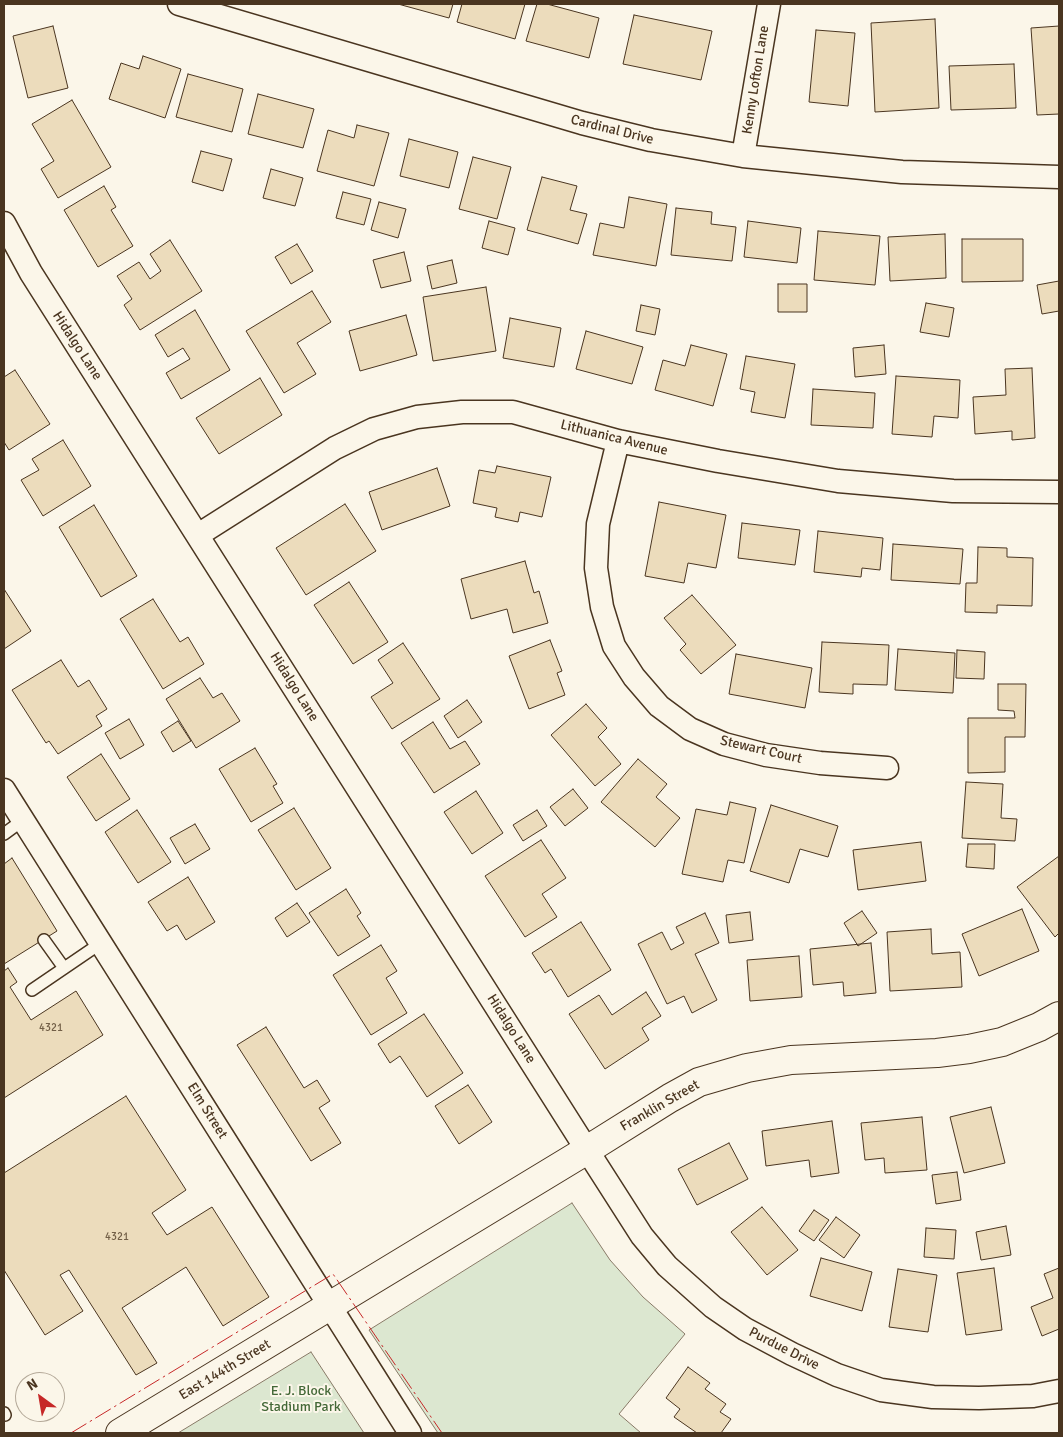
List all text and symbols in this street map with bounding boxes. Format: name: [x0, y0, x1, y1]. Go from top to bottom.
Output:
street label: Kenny Lofton Lane: [739, 24, 773, 136]
street label: Cardinal Drive: [569, 112, 655, 148]
street label: Hidalgo Lane: [49, 309, 105, 383]
street label: Lithuanica Avenue: [559, 417, 669, 459]
street label: Hidalgo Lane: [266, 649, 322, 725]
street label: Stewart Court: [718, 732, 804, 768]
street label: Hidalgo Lane: [483, 991, 539, 1067]
house number: 4321: [39, 1021, 63, 1035]
street label: Franklin Street: [617, 1077, 703, 1135]
street label: Elm Street: [183, 1080, 231, 1142]
house number: 4321: [105, 1230, 129, 1244]
street label: Purdue Drive: [746, 1324, 822, 1374]
street label: East 144th Street: [176, 1336, 274, 1404]
north arrow: [15, 1372, 65, 1422]
text: N: [24, 1375, 41, 1394]
park label: E. J. Block Stadium Park: [261, 1383, 341, 1415]

